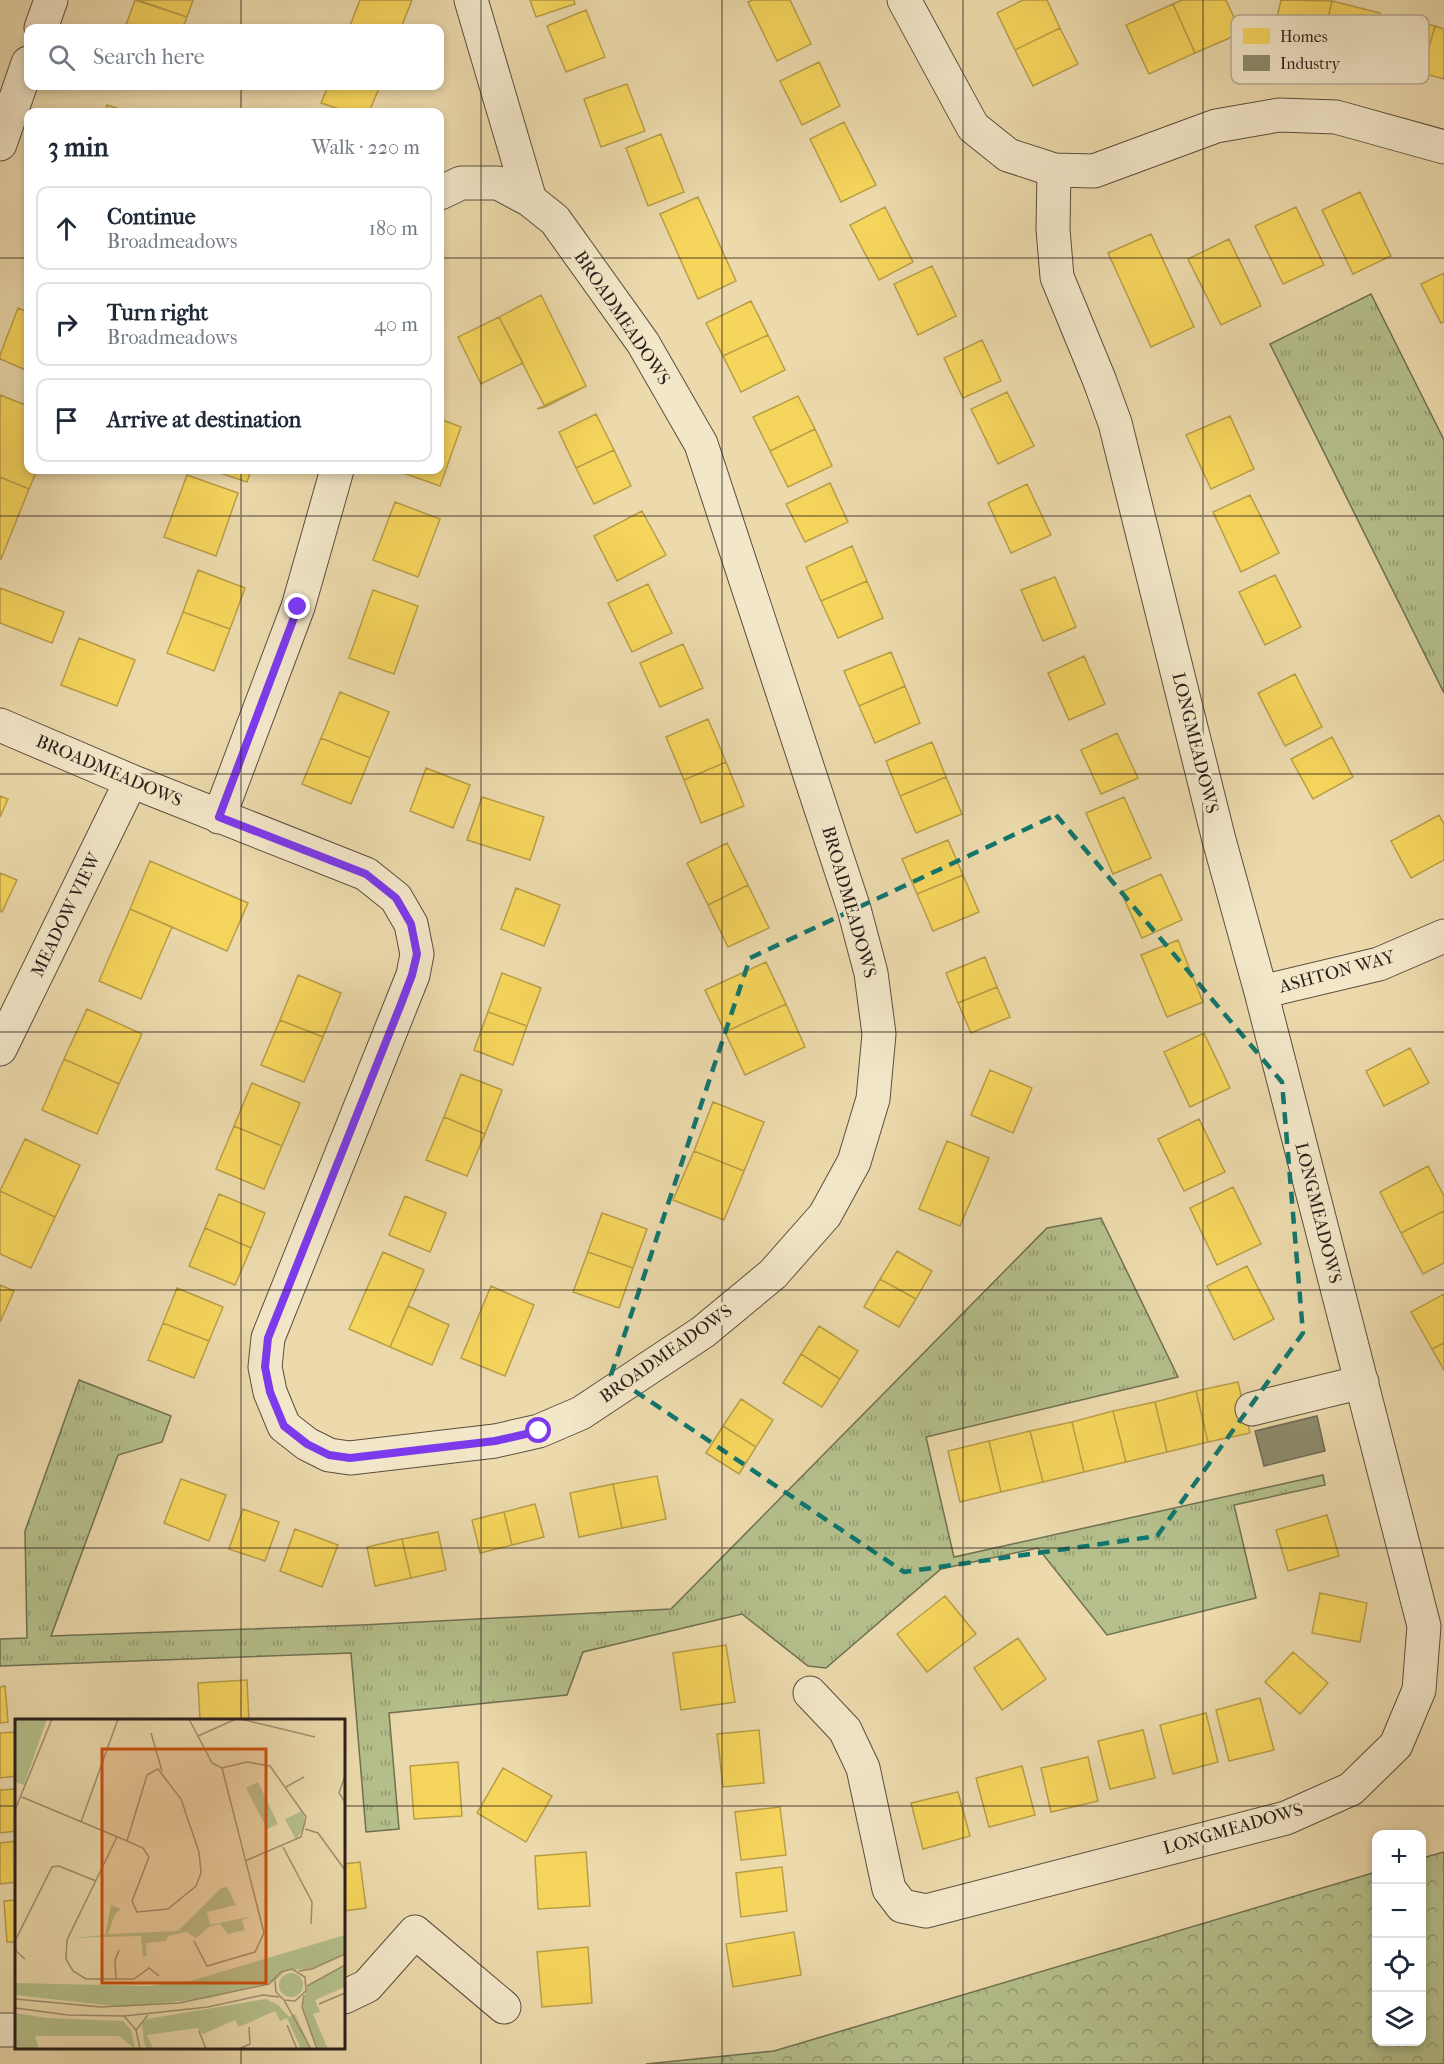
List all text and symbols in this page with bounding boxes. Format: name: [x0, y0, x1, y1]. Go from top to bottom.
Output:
legend: [1231, 15, 1429, 84]
search box: [24, 24, 444, 90]
text: Homes: [1280, 27, 1328, 46]
icon: search: [45, 41, 78, 74]
text: Search here: [93, 44, 205, 70]
text: Industry: [1280, 54, 1341, 73]
text: 3 min: [48, 132, 109, 163]
text: Walk · 220 m: [312, 136, 420, 159]
text: Continue: [107, 204, 196, 230]
icon: ahead: [50, 212, 83, 245]
text: 180 m: [369, 217, 418, 240]
text: Broadmeadows: [107, 230, 237, 253]
street label: BROADMEADOWS: [569, 247, 675, 389]
text: Turn right: [107, 300, 208, 326]
icon: right: [50, 308, 83, 341]
text: 40 m: [374, 313, 418, 336]
text: Broadmeadows: [107, 326, 237, 349]
icon: arrive: [50, 404, 83, 437]
text: Arrive at destination: [107, 407, 301, 433]
route end: [284, 593, 310, 619]
street label: LONGMEADOWS: [1167, 670, 1223, 816]
street label: BROADMEADOWS: [33, 731, 185, 811]
street label: BROADMEADOWS: [817, 824, 881, 980]
street label: MEADOW VIEW: [27, 848, 106, 981]
street label: ASHTON WAY: [1276, 946, 1398, 998]
street label: LONGMEADOWS: [1290, 1140, 1346, 1286]
street label: BROADMEADOWS: [596, 1300, 736, 1408]
route start: [525, 1417, 551, 1443]
inset map: [15, 1719, 345, 2049]
street label: LONGMEADOWS: [1161, 1799, 1305, 1859]
map controls: [1372, 1830, 1426, 2046]
button: +: [1372, 1830, 1426, 1884]
button: −: [1372, 1884, 1426, 1938]
button: locate: [1372, 1938, 1426, 1992]
button: layers: [1372, 1992, 1426, 2046]

